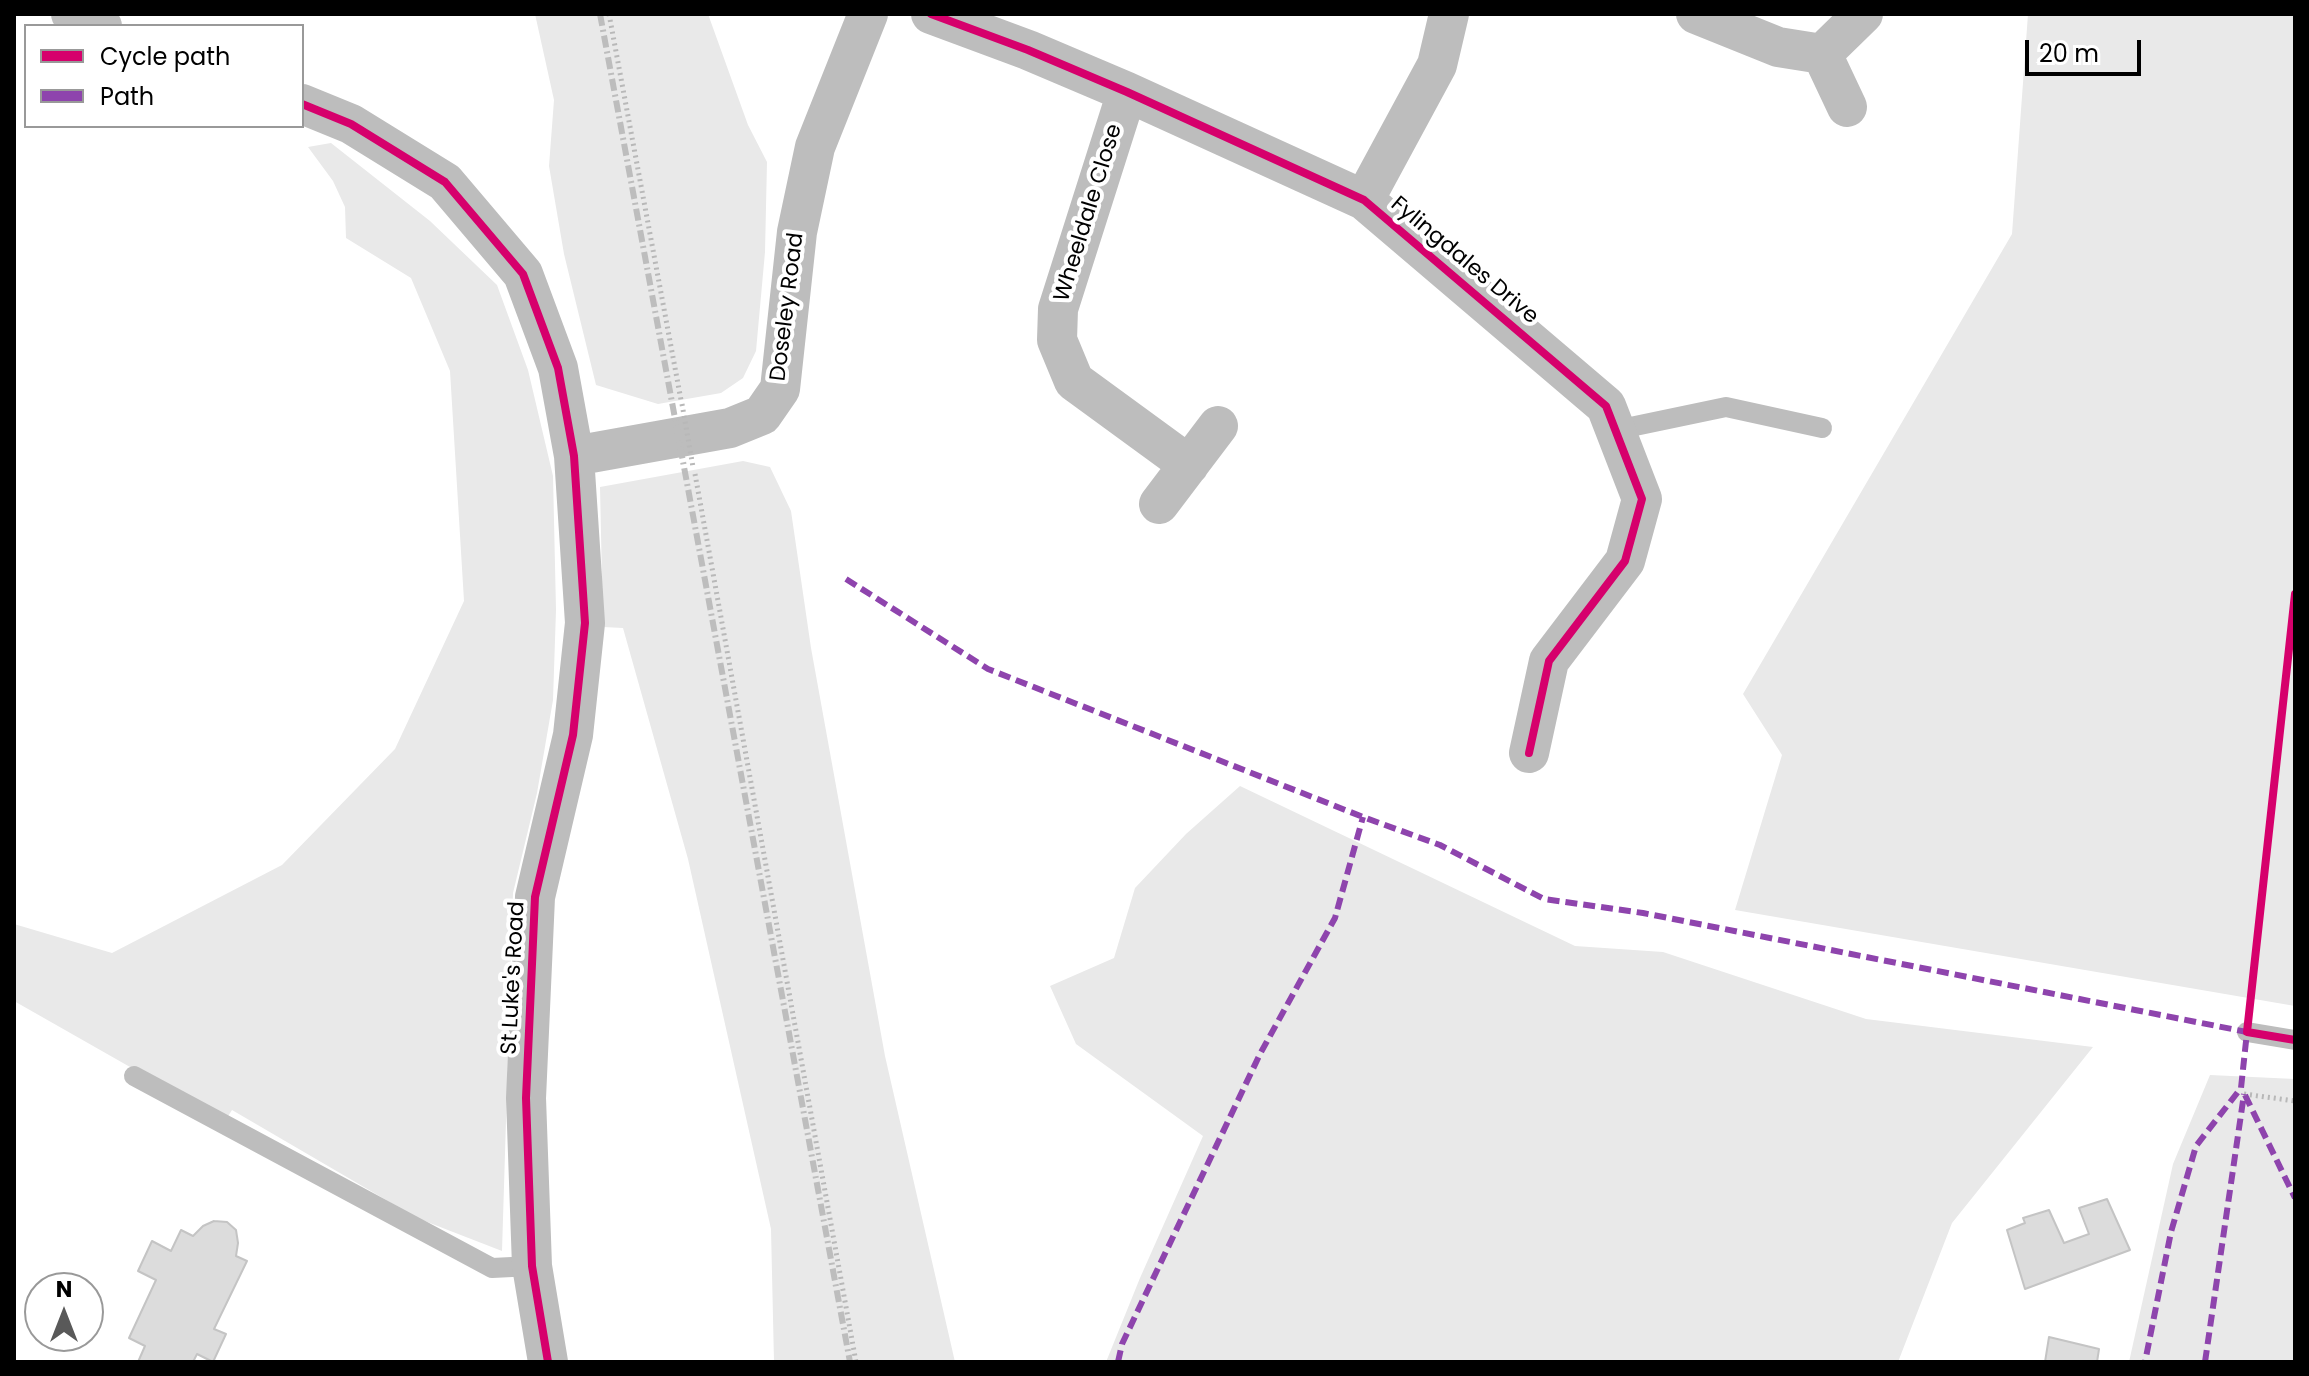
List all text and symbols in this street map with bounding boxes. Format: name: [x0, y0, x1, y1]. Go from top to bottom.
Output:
legend: [24, 24, 304, 128]
scale bar: [2029, 24, 2145, 74]
text: 20 m: [2039, 37, 2099, 70]
text: Cycle path: [100, 40, 230, 73]
text: Path: [100, 80, 154, 113]
street label: Wheeldale Close: [1049, 121, 1129, 305]
street label: Fylingdales Drive: [1385, 192, 1543, 330]
street label: Doseley Road: [766, 231, 810, 383]
street label: St Luke's Road: [497, 901, 531, 1055]
north arrow: [24, 1272, 104, 1352]
text: N: [56, 1274, 72, 1305]

